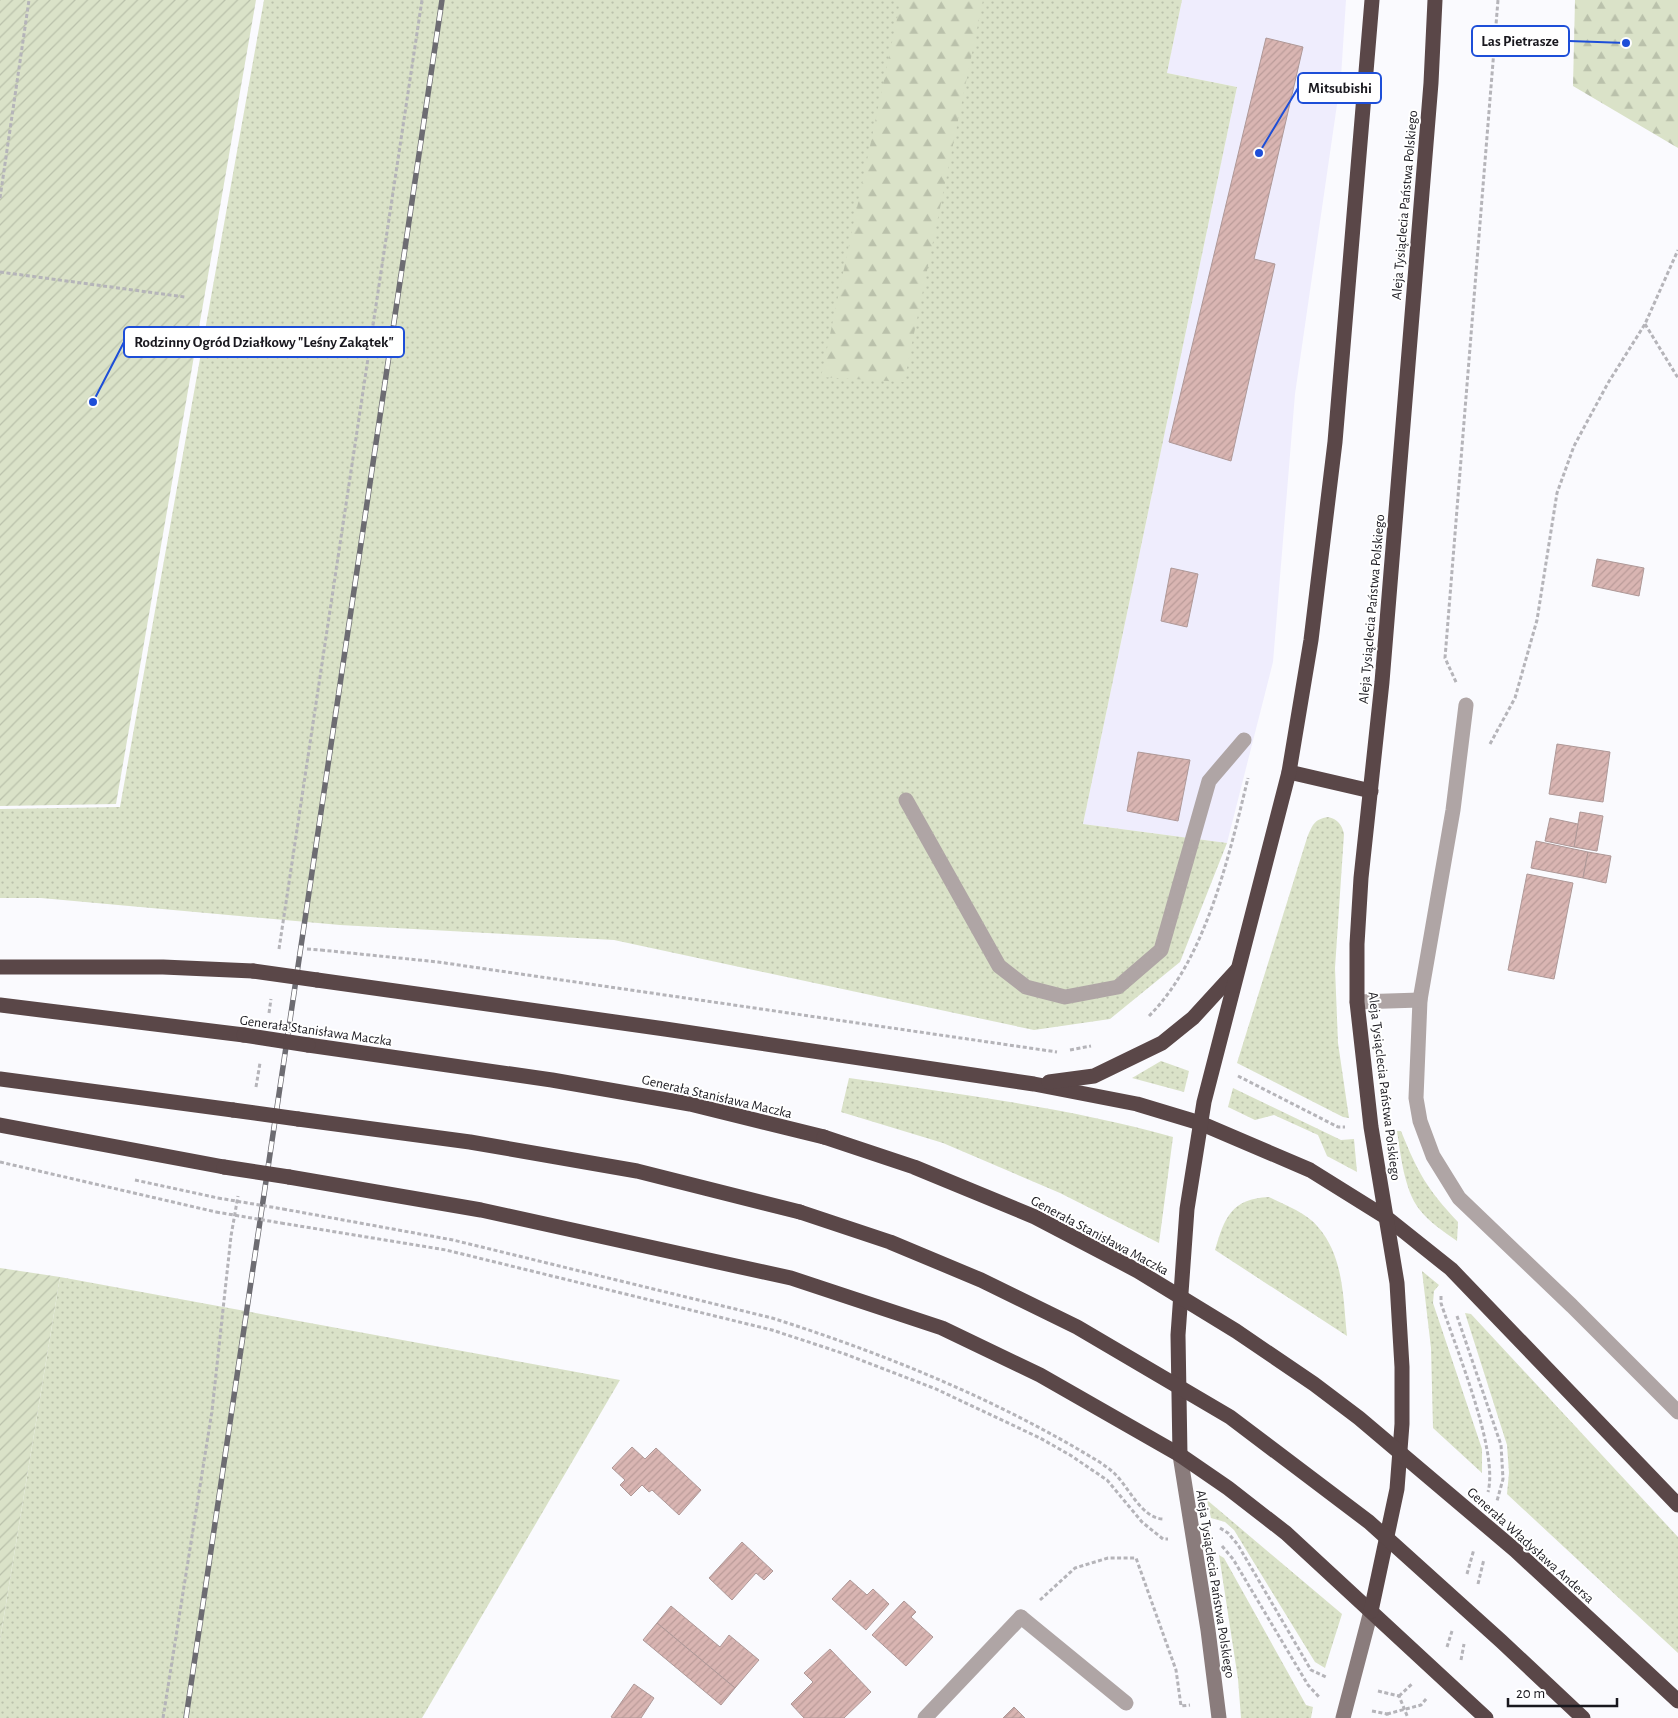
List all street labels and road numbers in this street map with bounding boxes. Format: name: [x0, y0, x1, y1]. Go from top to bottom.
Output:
street label: Aleja Tysiąclecia Państwa Polskiego: [1390, 110, 1420, 301]
street label: Aleja Tysiąclecia Państwa Polskiego: [1357, 514, 1387, 705]
street label: Aleja Tysiąclecia Państwa Polskiego: [1365, 991, 1403, 1182]
street label: Generała Stanisława Maczka: [239, 1013, 393, 1049]
street label: Generała Stanisława Maczka: [640, 1073, 794, 1121]
street label: Generała Stanisława Maczka: [1028, 1194, 1171, 1278]
street label: Generała Władysława Andersa: [1464, 1485, 1597, 1607]
street label: Aleja Tysiąclecia Państwa Polskiego: [1193, 1489, 1237, 1679]

